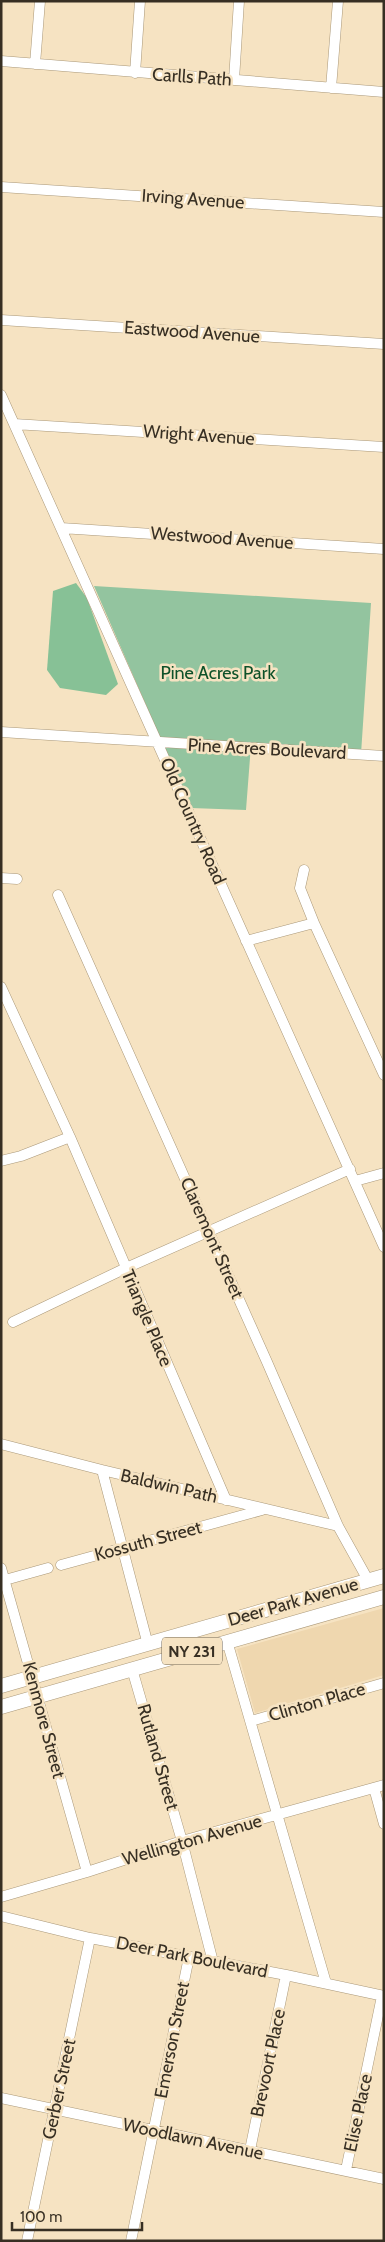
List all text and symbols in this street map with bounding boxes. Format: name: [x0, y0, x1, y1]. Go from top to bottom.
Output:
street label: Carlls Path: [151, 63, 233, 91]
street label: Irving Avenue: [141, 184, 245, 214]
street label: Eastwood Avenue: [123, 316, 261, 348]
street label: Wright Avenue: [143, 420, 255, 450]
street label: Westwood Avenue: [150, 522, 294, 554]
park label: Pine Acres Park: [160, 662, 276, 684]
street label: Pine Acres Boulevard: [187, 734, 347, 764]
street label: Old Country Road: [155, 754, 231, 888]
street label: Claremont Street: [175, 1174, 249, 1302]
street label: Triangle Place: [117, 1266, 177, 1370]
street label: Baldwin Path: [118, 1464, 220, 1508]
street label: Kossuth Street: [92, 1516, 204, 1566]
street label: Deer Park Avenue: [225, 1573, 361, 1631]
road number: NY 231: [162, 1638, 222, 1664]
street label: Kenmore Street: [18, 1659, 70, 1781]
street label: Clinton Place: [266, 1678, 368, 1726]
street label: Rutland Street: [132, 1701, 184, 1813]
street label: Wellington Avenue: [120, 1810, 264, 1870]
street label: Deer Park Boulevard: [114, 1932, 270, 1982]
street label: Emerson Street: [150, 1980, 194, 2100]
street label: Brevoort Place: [246, 2007, 290, 2119]
street label: Gerber Street: [38, 2037, 80, 2141]
street label: Elise Place: [339, 2072, 377, 2154]
street label: Woodlawn Avenue: [121, 2113, 265, 2165]
scale bar: [12, 2200, 142, 2232]
text: 100 m: [20, 2208, 62, 2226]

